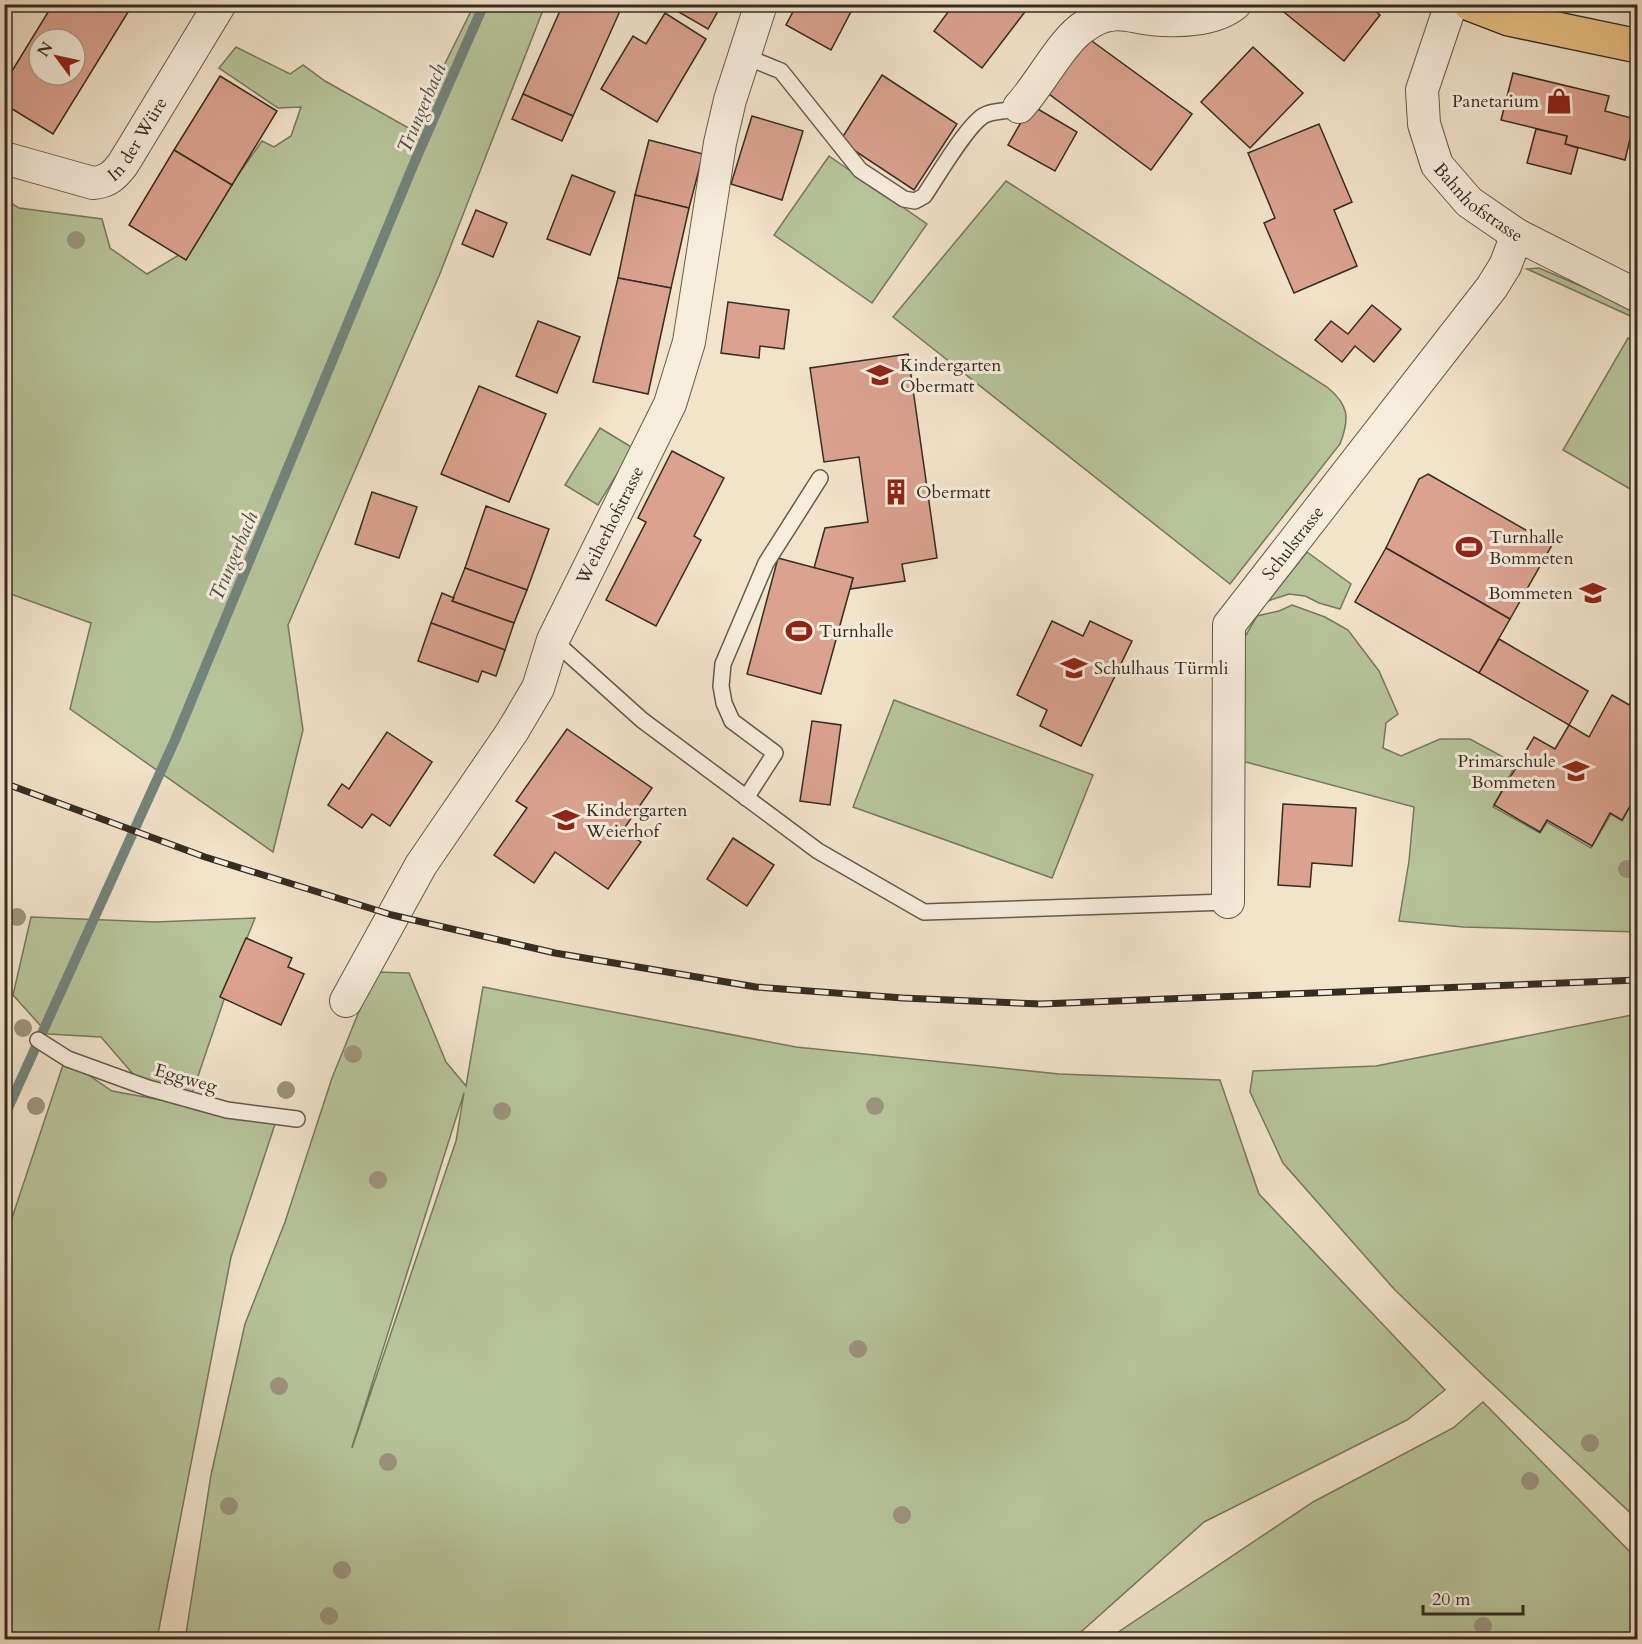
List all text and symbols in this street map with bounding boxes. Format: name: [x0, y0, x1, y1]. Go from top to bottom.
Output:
north arrow: [27, 27, 87, 87]
text: N: [32, 37, 58, 61]
water label: Trungerbach: [391, 59, 453, 157]
shop icon: Panetarium: [1544, 86, 1574, 116]
place label: Panetarium: [1452, 89, 1540, 114]
street label: In der Würe: [102, 93, 174, 188]
street label: Bahnhofstrasse: [1427, 157, 1527, 249]
place label: Kindergarten Obermatt: [900, 353, 1002, 399]
school or university icon: Kindergarten Obermatt: [865, 360, 895, 390]
street label: Weiherhofstrasse: [570, 462, 650, 590]
building icon: Obermatt: [881, 477, 911, 507]
place label: Obermatt: [916, 480, 991, 505]
street label: Schulstrasse: [1256, 501, 1330, 586]
water label: Trungerbach: [203, 507, 265, 605]
place label: Turnhalle Bommeten: [1489, 525, 1574, 571]
sports icon: Turnhalle Bommeten: [1454, 532, 1484, 562]
school or university icon: Bommeten: [1578, 578, 1608, 608]
place label: Bommeten: [1488, 581, 1574, 606]
sports icon: Turnhalle: [784, 616, 814, 646]
place label: Turnhalle: [819, 619, 894, 644]
school or university icon: Schulhaus Türmli: [1059, 653, 1089, 683]
place label: Schulhaus Türmli: [1094, 656, 1228, 681]
place label: Primarschule Bommeten: [1457, 749, 1557, 795]
school or university icon: Primarschule Bommeten: [1561, 756, 1591, 786]
place label: Kindergarten Weierhof: [585, 798, 688, 844]
school or university icon: Kindergarten Weierhof: [551, 805, 581, 835]
street label: Eggweg: [152, 1058, 221, 1100]
scale bar: [1423, 1578, 1524, 1616]
text: 20 m: [1432, 1587, 1471, 1612]

